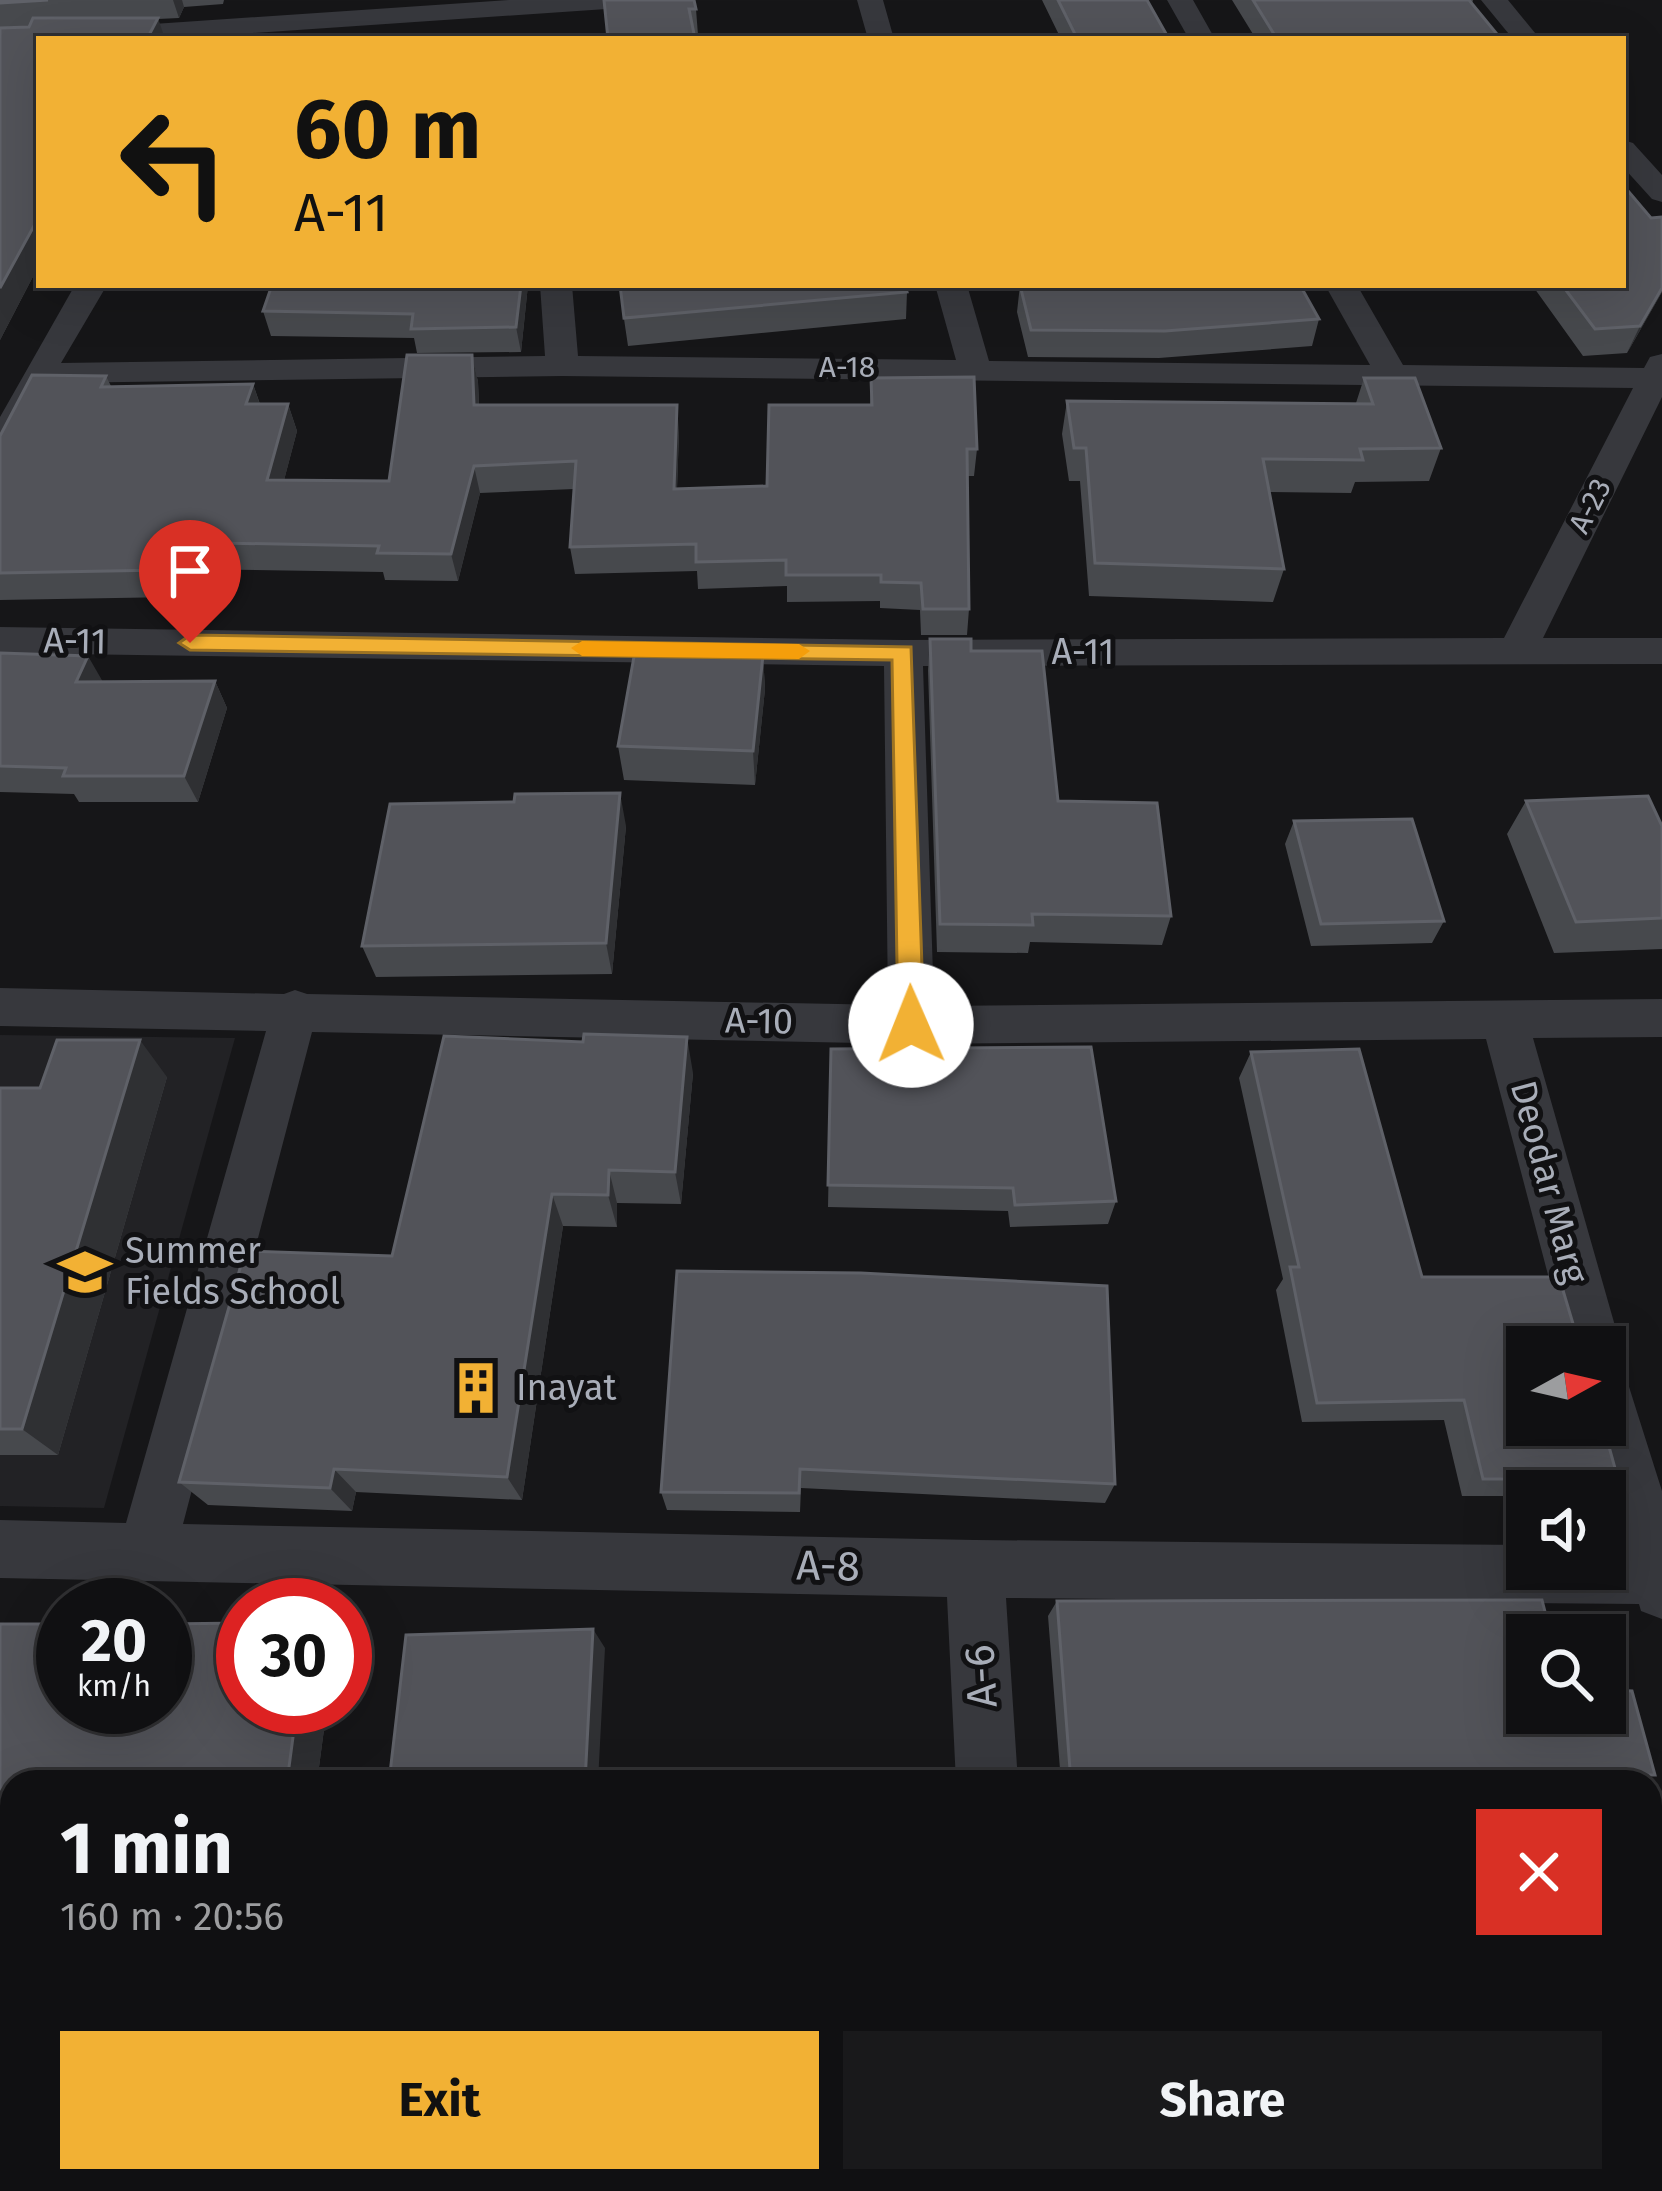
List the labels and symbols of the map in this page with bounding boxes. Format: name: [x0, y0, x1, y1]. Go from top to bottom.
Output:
street label: A-18: [819, 349, 875, 385]
street label: A-23: [1561, 473, 1619, 539]
pin: [139, 520, 241, 643]
street label: A-11: [43, 618, 107, 664]
street label: A-11: [1052, 630, 1114, 674]
position arrow: [848, 962, 974, 1088]
street label: A-10: [725, 998, 793, 1044]
street label: Deodar Marg: [1501, 1076, 1597, 1288]
place label: Summer Fields School: [125, 1229, 340, 1314]
school or university icon: Summer Fields School: [56, 1243, 114, 1301]
north arrow: [1506, 1326, 1626, 1446]
building icon: Inayat: [447, 1359, 505, 1417]
place label: Inayat: [516, 1366, 616, 1410]
street label: A-8: [796, 1540, 860, 1592]
speed limit sign: 30: [216, 1578, 372, 1734]
street label: A-6: [954, 1643, 1008, 1709]

